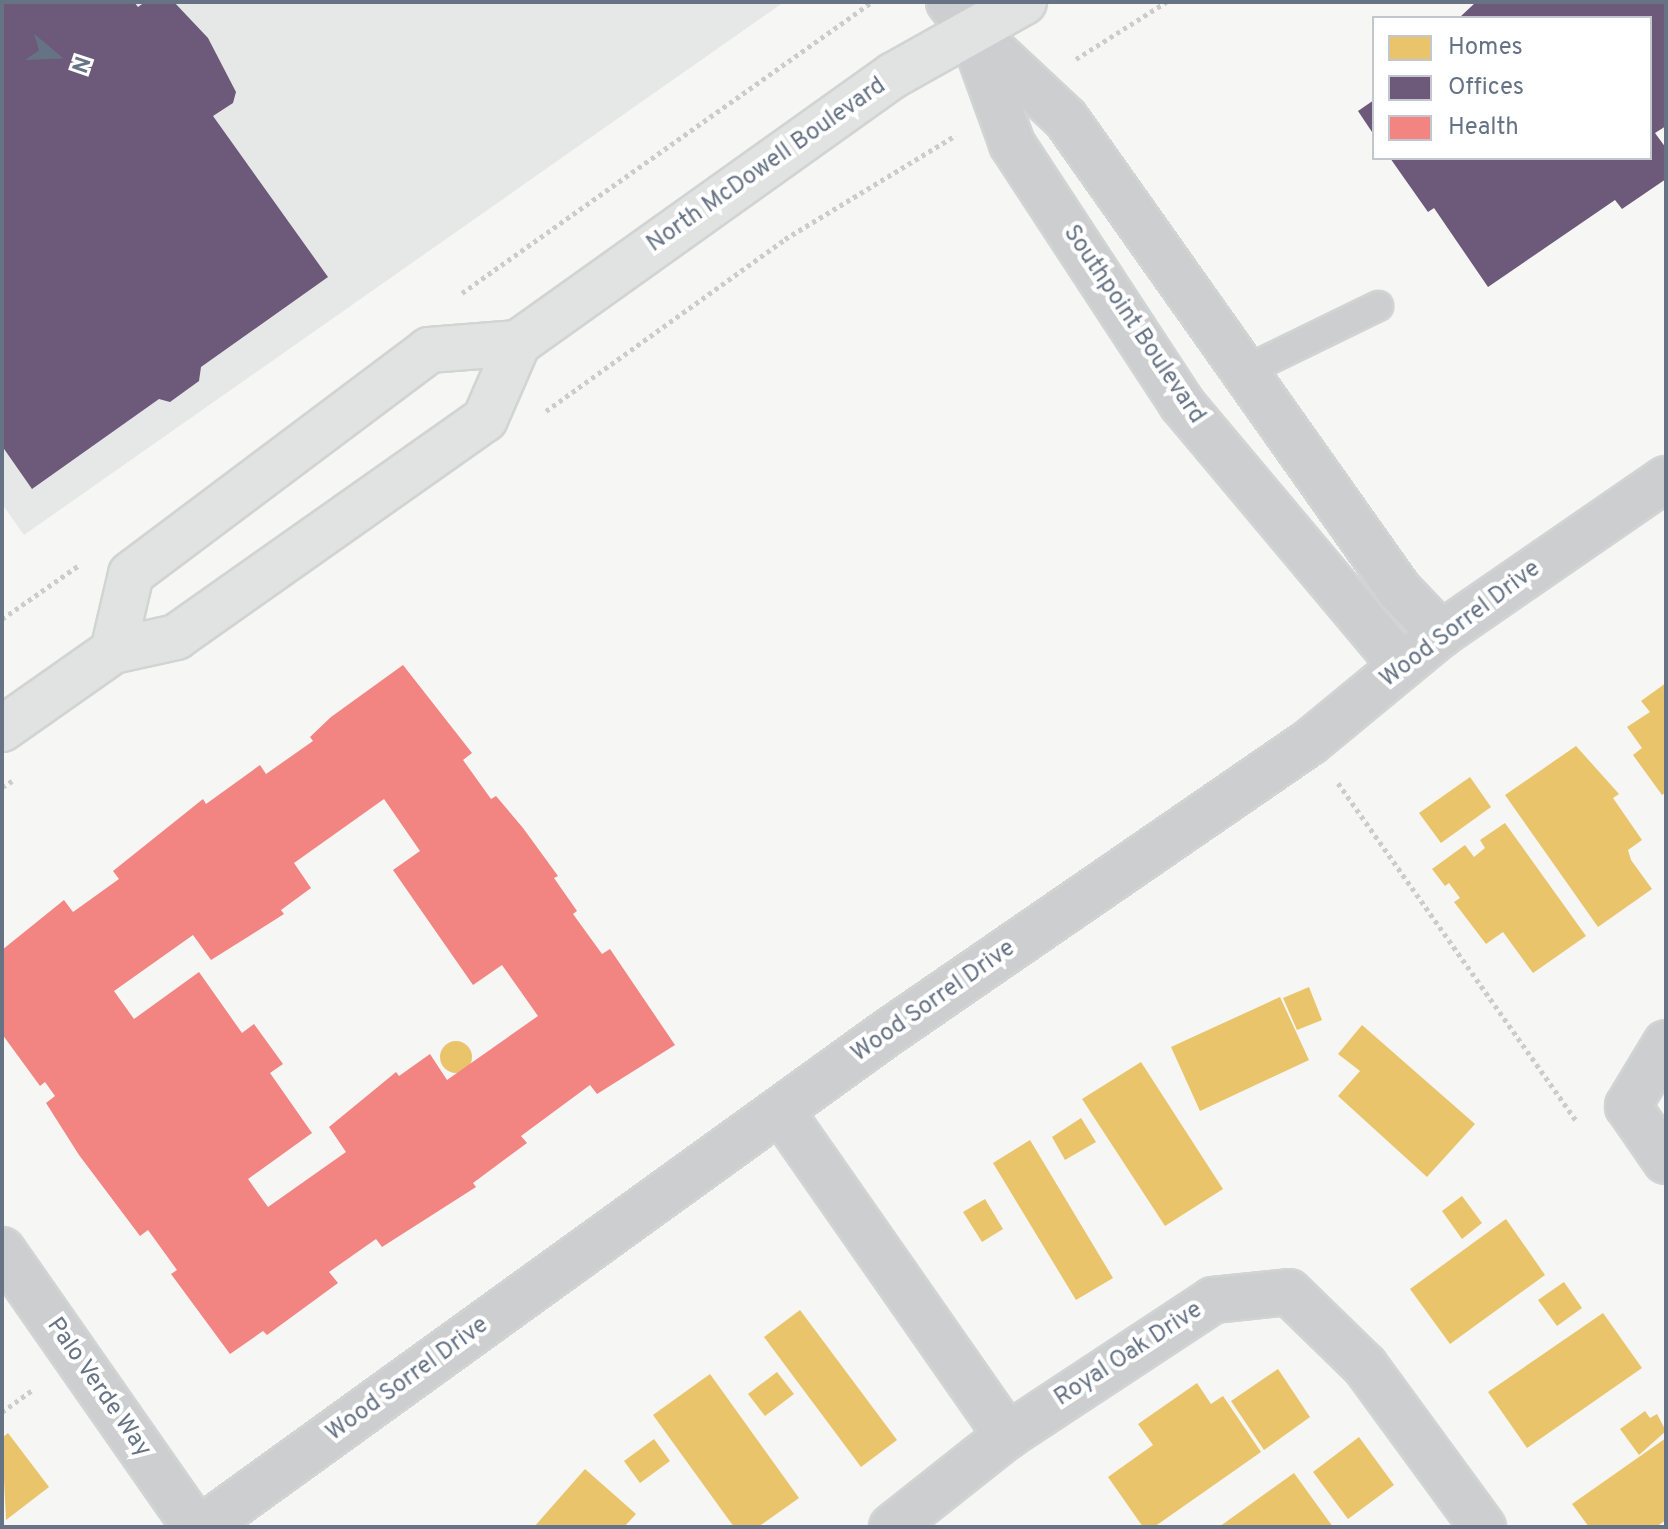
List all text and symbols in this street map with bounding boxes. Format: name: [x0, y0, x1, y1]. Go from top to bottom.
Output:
north arrow: [16, 16, 96, 96]
legend: [1372, 16, 1652, 160]
text: Homes: [1448, 33, 1523, 63]
text: N: [64, 52, 95, 76]
street label: North McDowell Boulevard: [642, 72, 892, 260]
text: Offices: [1448, 73, 1524, 103]
text: Health: [1448, 113, 1519, 143]
street label: Southpoint Boulevard: [1056, 220, 1210, 430]
street label: Wood Sorrel Drive: [1375, 555, 1547, 695]
street label: Wood Sorrel Drive: [847, 935, 1021, 1069]
street label: Royal Oak Drive: [1050, 1297, 1208, 1413]
street label: Palo Verde Way: [39, 1312, 157, 1464]
street label: Wood Sorrel Drive: [321, 1312, 495, 1448]

